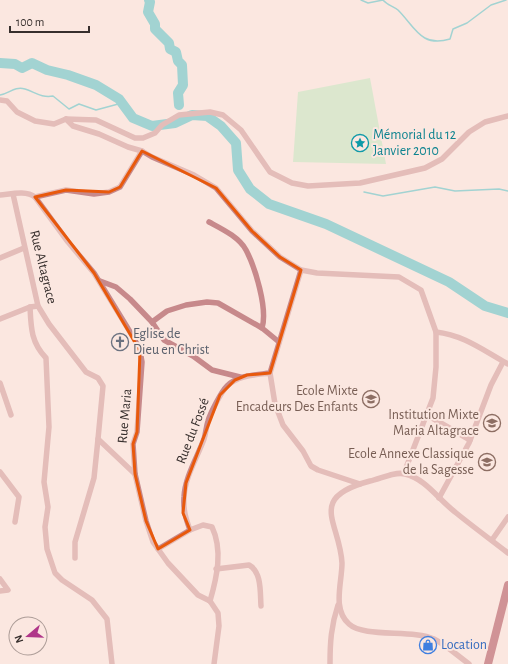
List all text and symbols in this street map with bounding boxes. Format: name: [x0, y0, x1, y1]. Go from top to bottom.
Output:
scale bar: [10, 8, 89, 34]
text: 100 m: [16, 16, 44, 28]
place label: Mémorial du 12 Janvier 2010: [373, 128, 456, 158]
place icon: Mémorial du 12 Janvier 2010: [350, 133, 370, 153]
street label: Rue Altagrace: [27, 229, 59, 305]
place label: Eglise de Dieu en Christ: [133, 327, 210, 357]
church icon: Eglise de Dieu en Christ: [110, 332, 130, 352]
place label: Ecole Mixte Encadeurs Des Enfants: [236, 384, 358, 414]
street label: Rue Maria: [116, 387, 134, 444]
school or university icon: Ecole Mixte Encadeurs Des Enfants: [361, 389, 381, 409]
street label: Rue du Fossé: [174, 396, 212, 466]
place label: Institution Mixte Maria Altagrace: [388, 408, 479, 438]
school or university icon: Institution Mixte Maria Altagrace: [482, 413, 502, 433]
place label: Ecole Annexe Classique de la Sagesse: [348, 447, 474, 477]
school or university icon: Ecole Annexe Classique de la Sagesse: [477, 452, 497, 472]
north arrow: [8, 616, 48, 656]
text: N: [13, 634, 25, 645]
shop icon: Location: [418, 635, 438, 655]
place label: Location: [441, 638, 487, 652]

